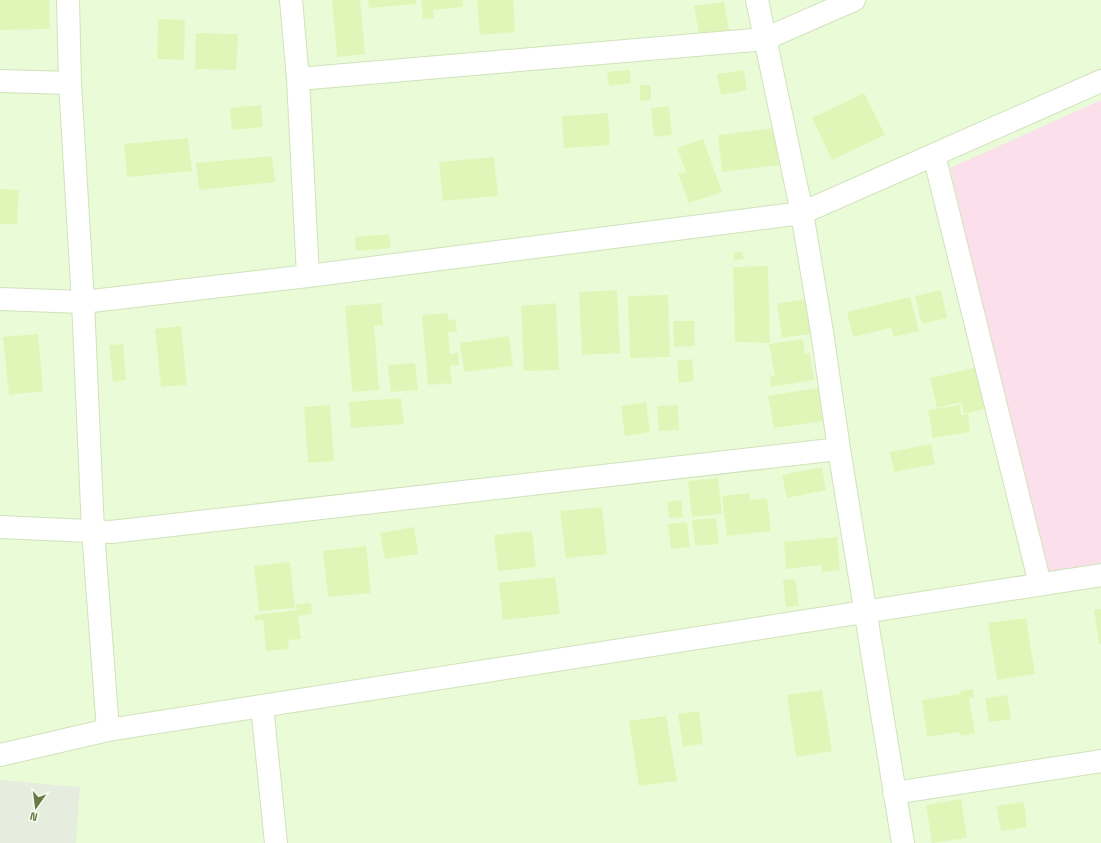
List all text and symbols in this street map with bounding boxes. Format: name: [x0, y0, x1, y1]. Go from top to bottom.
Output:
north arrow: [16, 787, 56, 827]
text: N: [28, 809, 39, 824]

